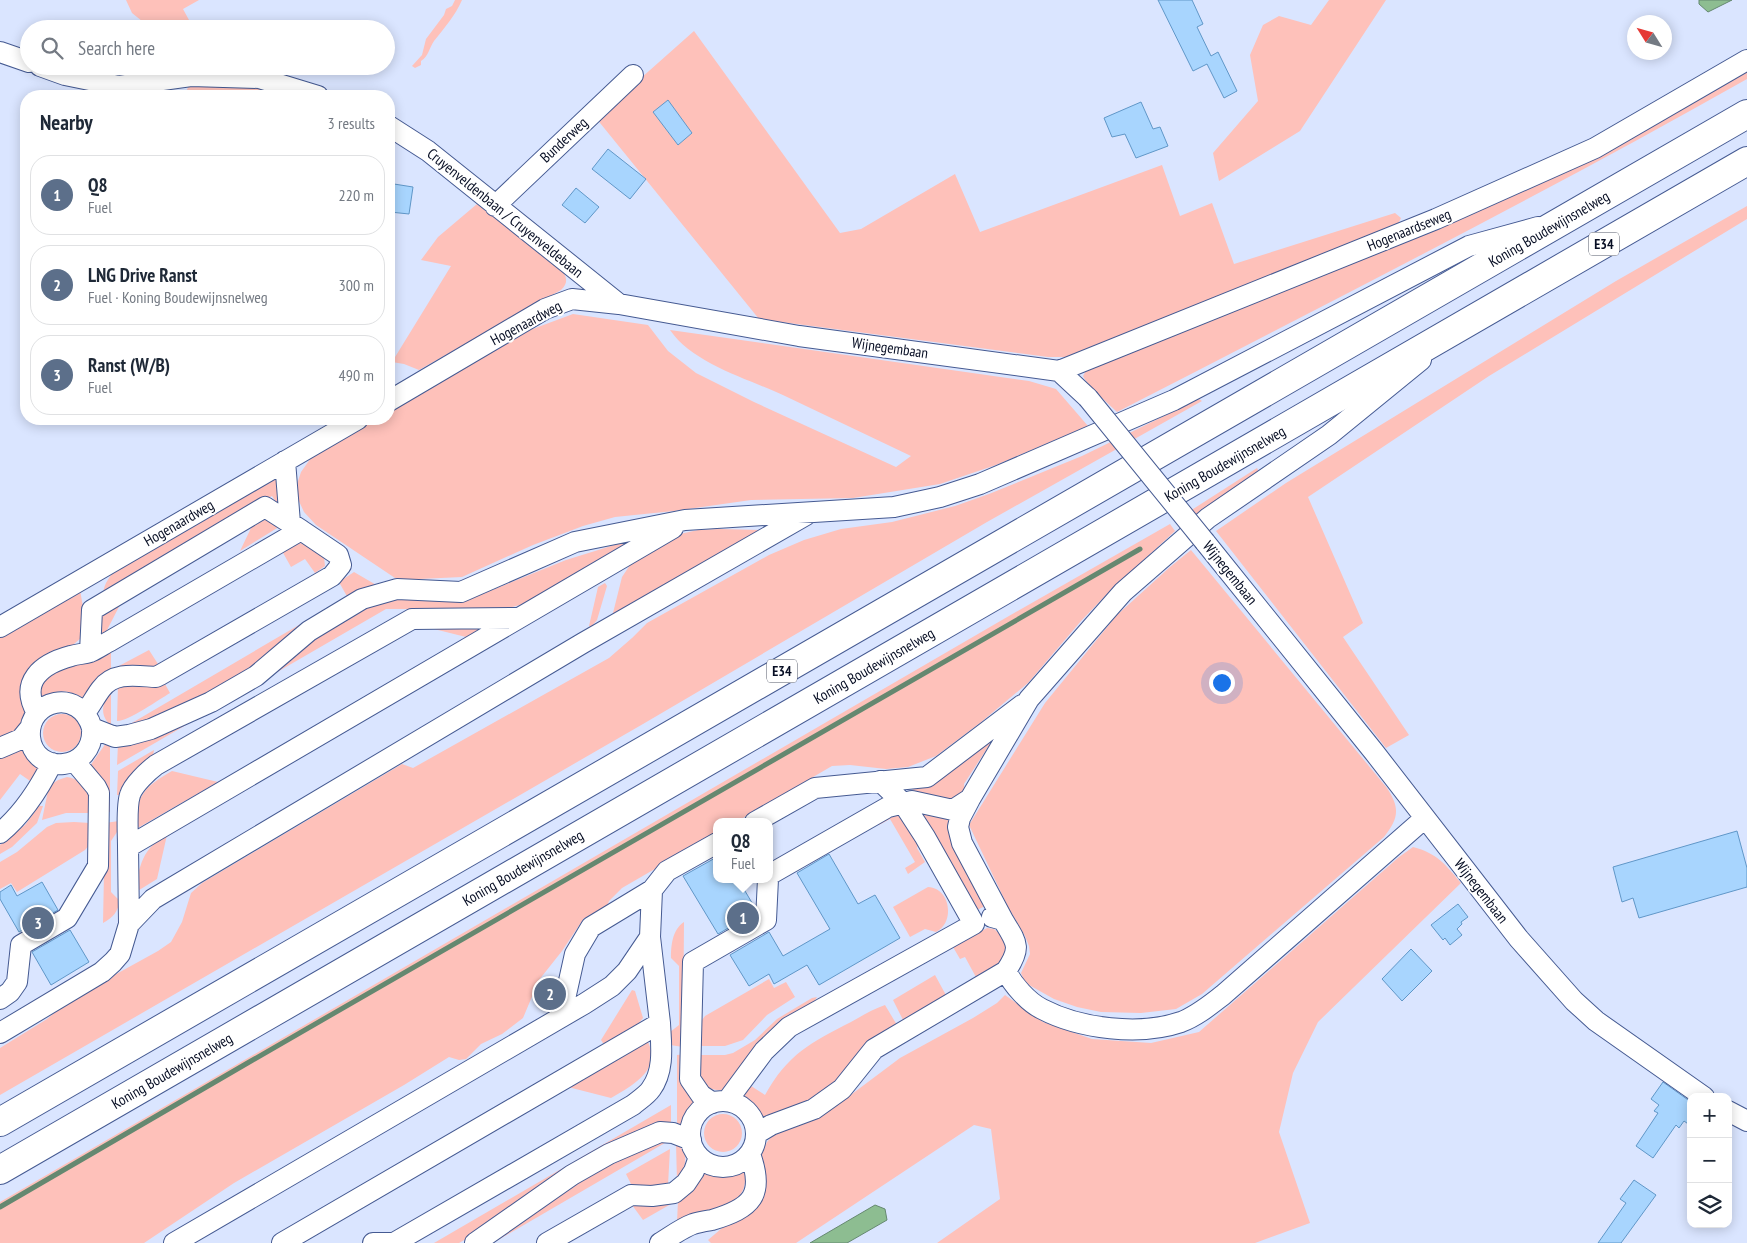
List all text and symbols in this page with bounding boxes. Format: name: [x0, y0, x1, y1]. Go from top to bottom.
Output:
north arrow: [1627, 15, 1672, 60]
search box: [20, 20, 395, 75]
icon: search: [38, 34, 66, 62]
text: Search here: [78, 36, 155, 60]
text: Nearby: [40, 109, 93, 136]
text: 3 results: [328, 113, 375, 133]
street label: Bunderweg: [536, 113, 591, 166]
street label: Cruyenveldenbaan / Cruyenveldebaan: [423, 144, 587, 281]
text: Q8: [88, 173, 108, 197]
text: 1: [53, 185, 61, 205]
text: 220 m: [339, 185, 374, 205]
street label: Koning Boudewijnsnelweg: [1485, 186, 1613, 271]
text: Fuel: [88, 197, 112, 217]
street label: Hogenaardseweg: [1364, 204, 1454, 255]
road number: E34: [1589, 232, 1619, 255]
text: LNG Drive Ranst: [88, 263, 197, 287]
text: 2: [53, 275, 61, 295]
text: 300 m: [339, 275, 374, 295]
text: Fuel · Koning Boudewijnsnelweg: [88, 287, 268, 307]
street label: Hogenaardweg: [487, 296, 565, 349]
street label: Wijnegembaan: [851, 333, 929, 362]
text: Ranst (W/B): [88, 353, 170, 377]
text: 3: [53, 365, 61, 385]
text: 490 m: [339, 365, 374, 385]
text: Fuel: [88, 377, 112, 397]
street label: Koning Boudewijnsnelweg: [1161, 421, 1289, 506]
street label: Hogenaardweg: [140, 495, 217, 550]
street label: Wijnegembaan: [1199, 537, 1262, 608]
street label: Koning Boudewijnsnelweg: [810, 623, 938, 708]
road number: E34: [767, 659, 797, 682]
your location: [1209, 670, 1235, 696]
popup: [713, 818, 773, 883]
street label: Koning Boudewijnsnelweg: [459, 825, 587, 910]
text: Q8: [731, 829, 751, 853]
text: Fuel: [731, 853, 755, 873]
street label: Wijnegembaan: [1450, 855, 1513, 927]
pin: 1: [727, 899, 759, 937]
pin: 3: [22, 904, 54, 942]
pin: 2: [534, 975, 566, 1013]
street label: Koning Boudewijnsnelweg: [108, 1028, 236, 1113]
map controls: [1687, 1093, 1732, 1228]
button: +: [1687, 1093, 1732, 1138]
button: −: [1687, 1138, 1732, 1183]
button: layers: [1687, 1183, 1732, 1228]

